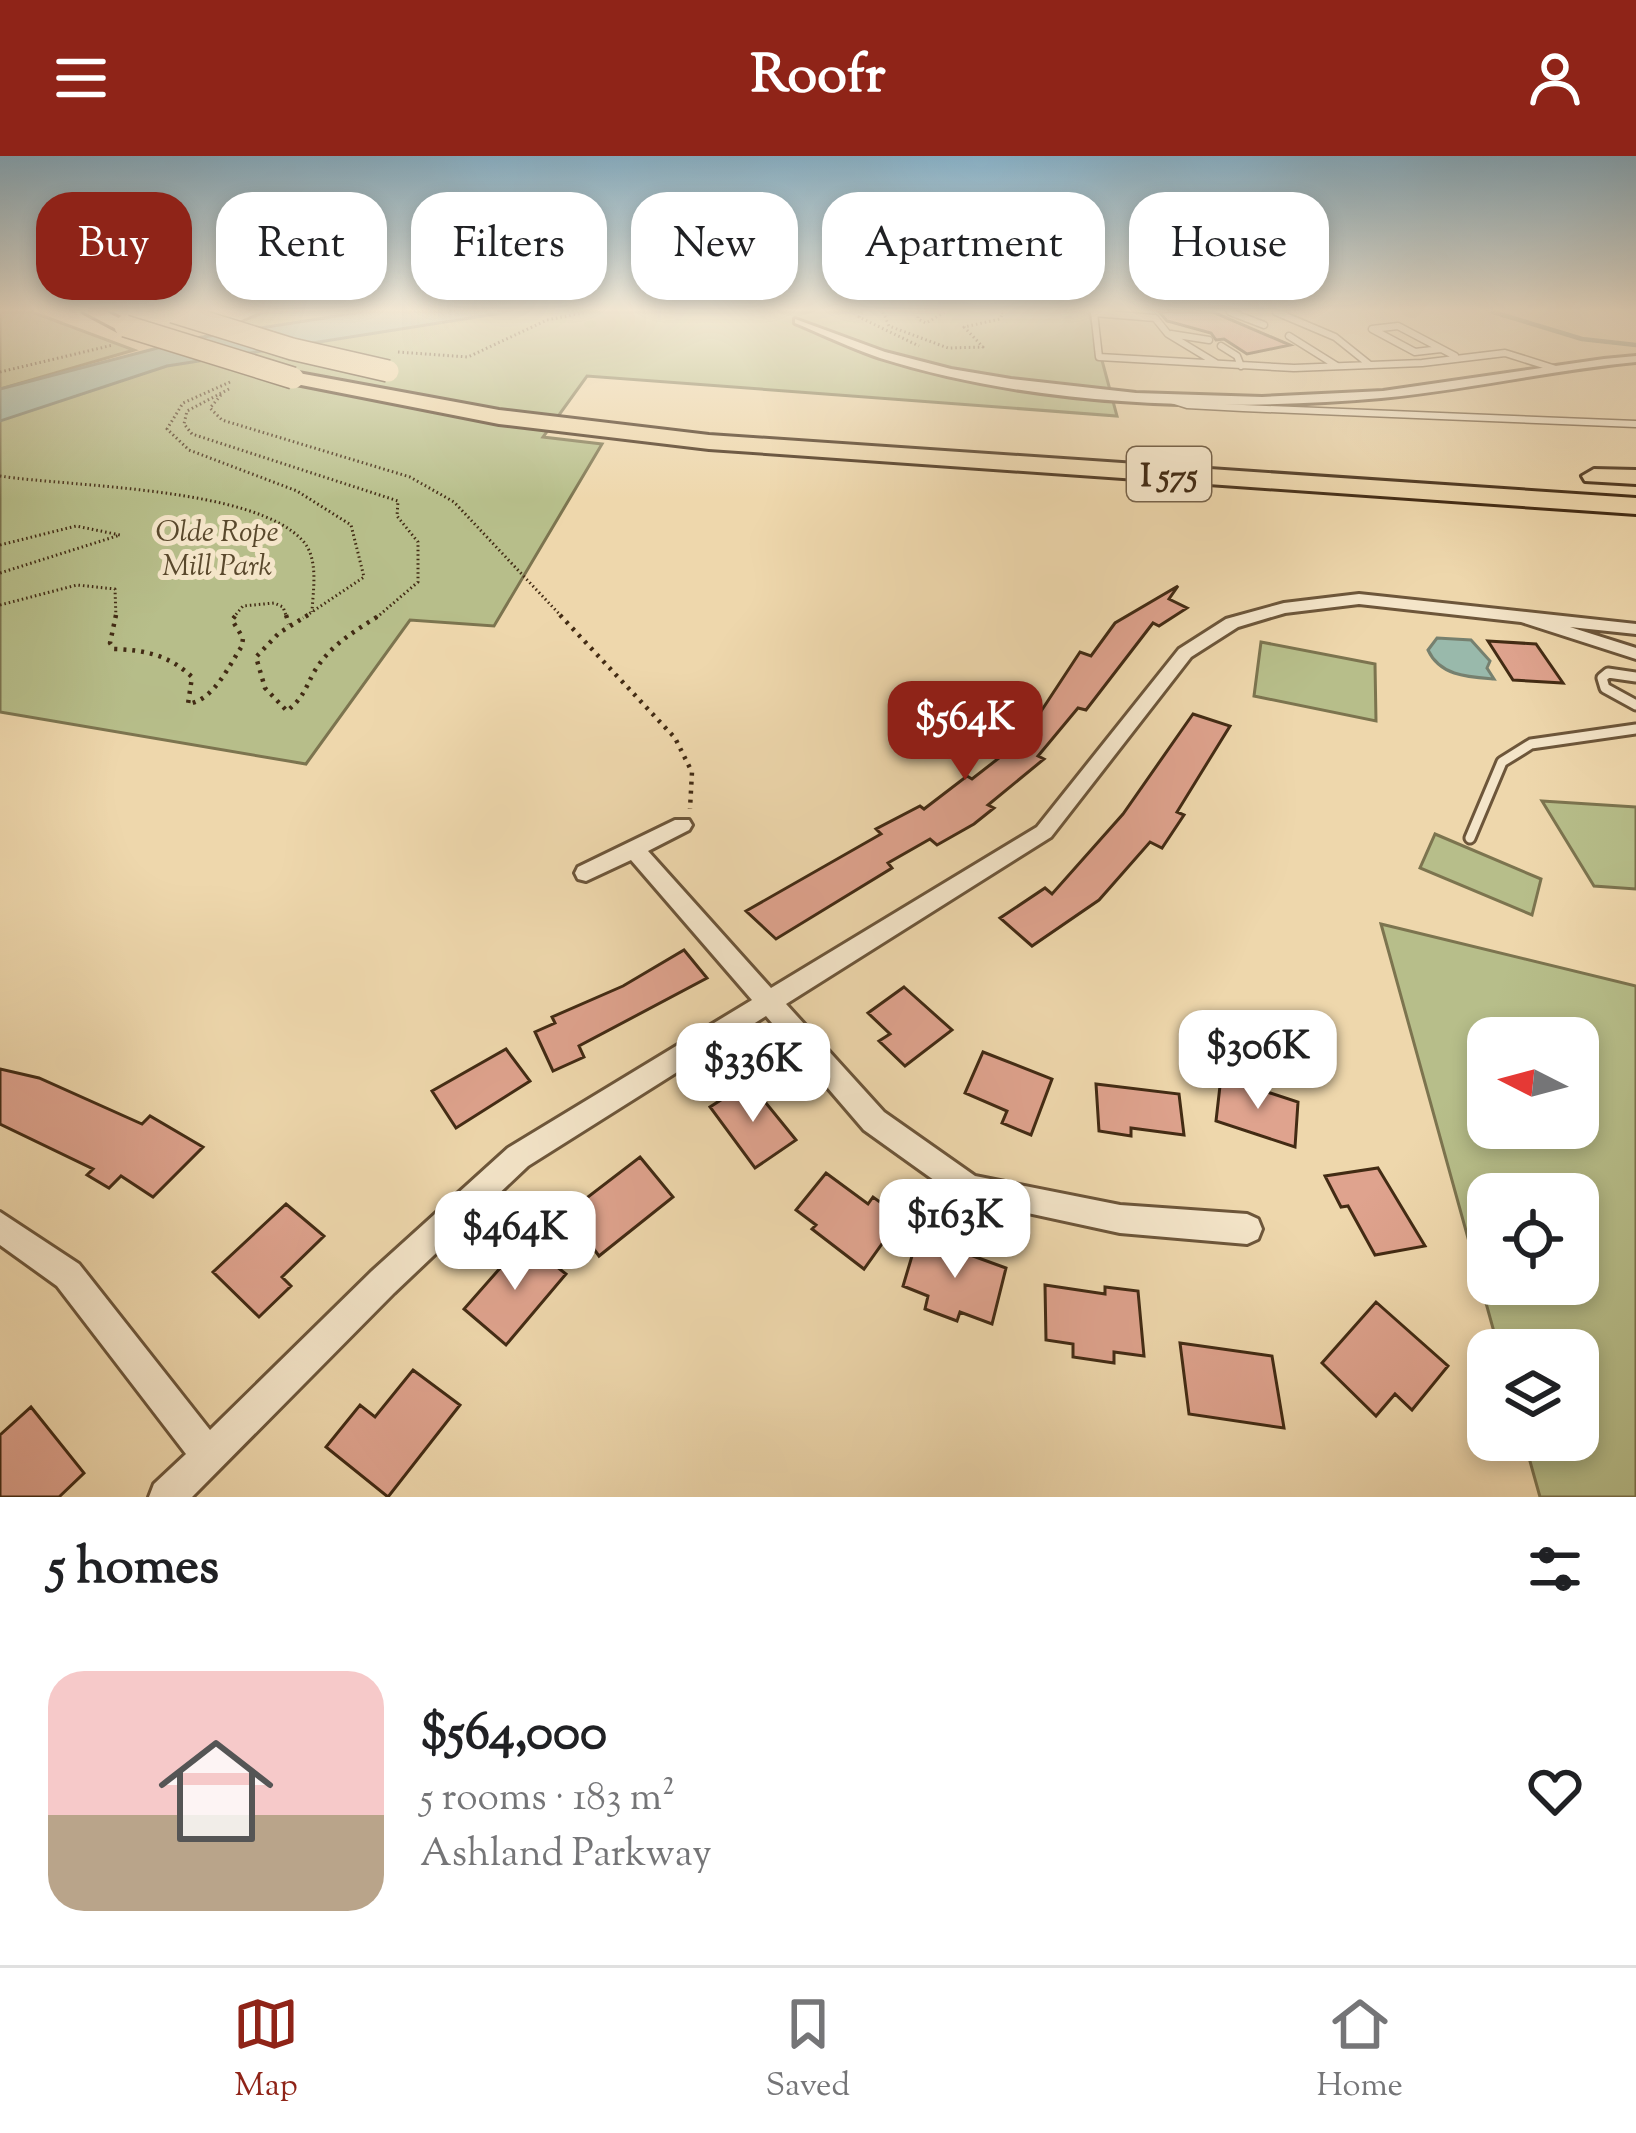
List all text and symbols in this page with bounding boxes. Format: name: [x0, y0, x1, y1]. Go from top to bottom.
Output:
text: Roofr: [750, 39, 886, 117]
icon: menu: [48, 45, 114, 111]
icon: person: [1522, 45, 1588, 111]
chip: Buy: [36, 192, 192, 300]
chip: Rent: [216, 192, 387, 300]
chip: Filters: [411, 192, 607, 300]
chip: New: [631, 192, 798, 300]
chip: Apartment: [822, 192, 1105, 300]
chip: House: [1129, 192, 1329, 300]
road number: I 575: [1127, 447, 1211, 501]
park label: Olde Rope Mill Park: [155, 512, 279, 589]
pin: $564K: [881, 681, 1049, 783]
text: $564K: [915, 692, 1015, 748]
pin: $306K: [1174, 1010, 1342, 1112]
north arrow: [1467, 1017, 1599, 1149]
map controls: [1467, 1017, 1599, 1461]
text: $306K: [1206, 1021, 1310, 1077]
pin: $336K: [669, 1023, 837, 1125]
text: $336K: [703, 1034, 803, 1090]
button: locate: [1467, 1173, 1599, 1305]
pin: $163K: [871, 1179, 1039, 1281]
text: $163K: [906, 1190, 1004, 1246]
pin: $464K: [431, 1191, 599, 1293]
text: $464K: [462, 1202, 568, 1258]
button: layers: [1467, 1329, 1599, 1461]
text: 5 homes: [48, 1533, 219, 1606]
icon: filters: [1522, 1536, 1588, 1602]
text: $564,000: [420, 1699, 607, 1772]
icon: home: [144, 1719, 288, 1863]
icon: heart: [1522, 1758, 1588, 1824]
text: 5 rooms · 183 m²: [420, 1772, 675, 1828]
text: Ashland Parkway: [420, 1828, 712, 1884]
tab: Map: [233, 1991, 299, 2111]
tab: Saved: [765, 1991, 850, 2111]
tab: Home: [1316, 1991, 1403, 2111]

